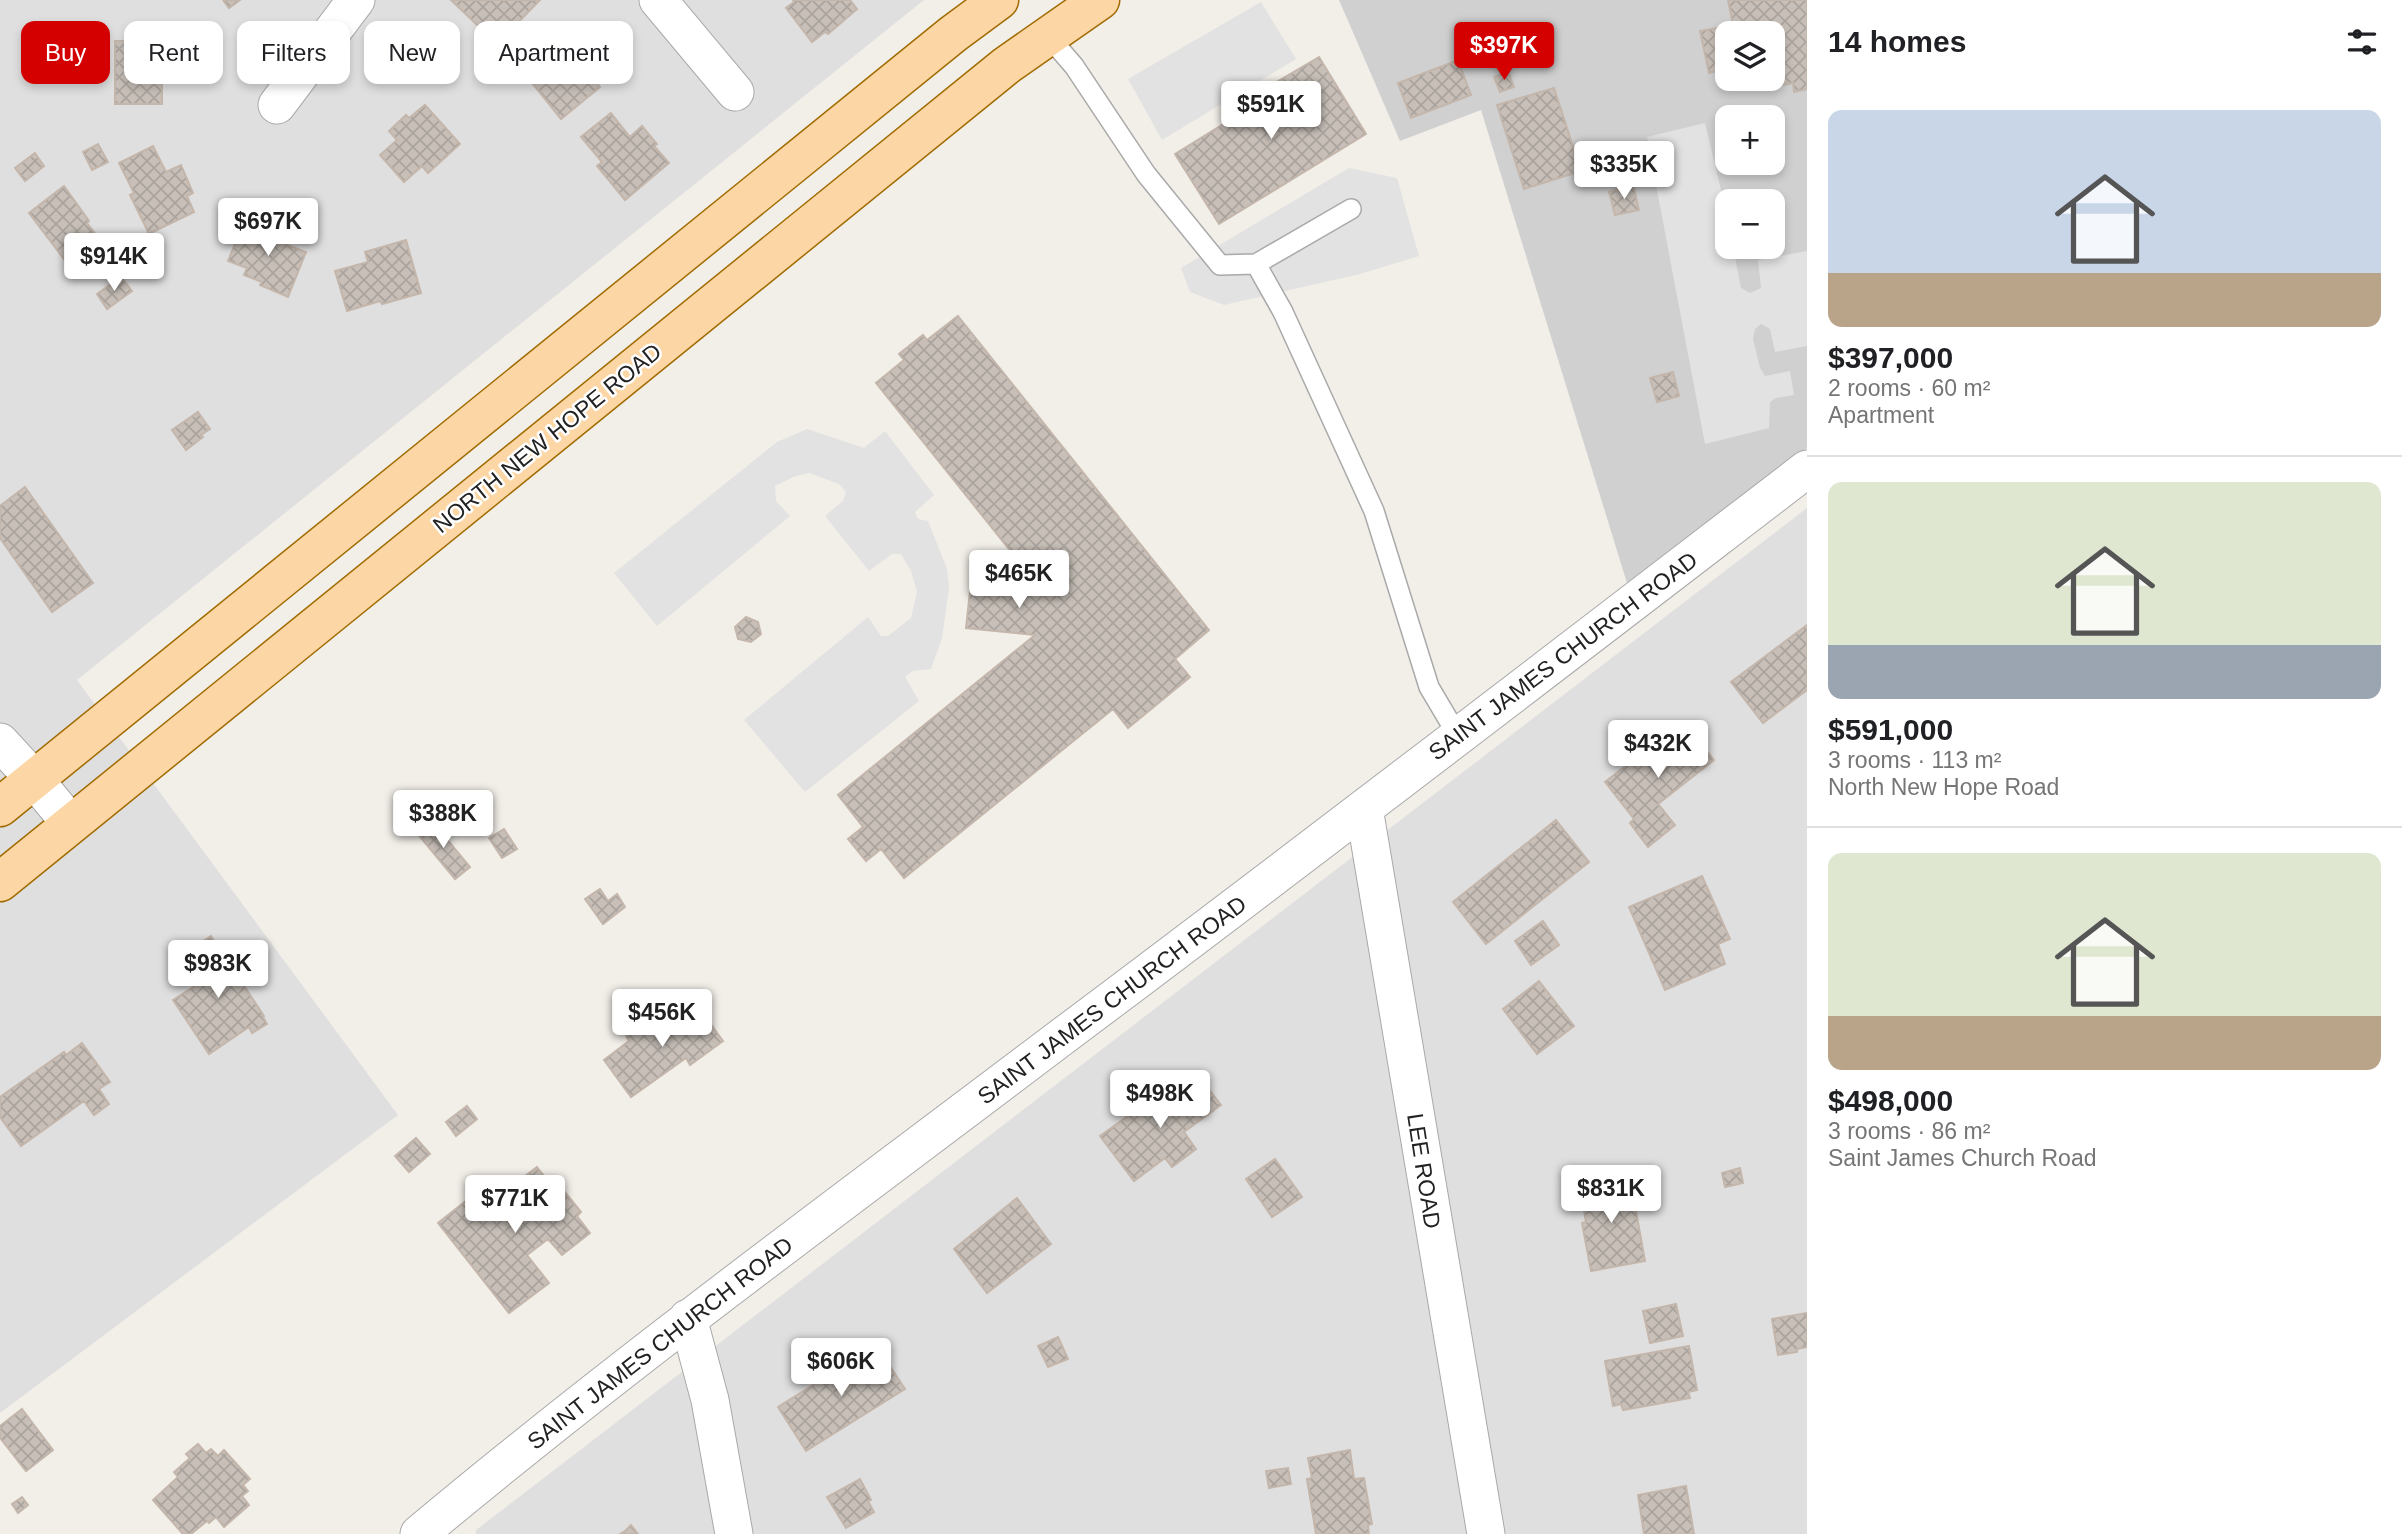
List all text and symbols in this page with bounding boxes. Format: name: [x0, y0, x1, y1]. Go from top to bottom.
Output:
chip: Buy: [21, 21, 110, 84]
chip: Rent: [124, 21, 223, 84]
chip: Filters: [237, 21, 350, 84]
chip: New: [364, 21, 460, 84]
chip: Apartment: [474, 21, 633, 84]
map controls: [1715, 21, 1785, 259]
button: layers: [1715, 21, 1785, 91]
pin: $397K: [1455, 22, 1553, 82]
icon: filters: [2343, 23, 2381, 61]
text: 14 homes: [1828, 25, 1966, 58]
text: $397K: [1470, 32, 1538, 58]
pin: $591K: [1222, 82, 1320, 141]
text: $591K: [1237, 91, 1305, 117]
button: +: [1715, 105, 1785, 175]
pin: $335K: [1575, 142, 1673, 201]
text: $335K: [1590, 151, 1658, 177]
icon: home: [2042, 156, 2168, 282]
button: −: [1715, 189, 1785, 259]
pin: $697K: [219, 198, 317, 258]
text: $697K: [234, 208, 302, 234]
pin: $914K: [65, 233, 163, 293]
text: $914K: [80, 243, 148, 269]
street label: NORTH NEW HOPE ROAD: [428, 338, 666, 538]
text: $397,000: [1828, 341, 1953, 374]
text: 2 rooms · 60 m²: [1828, 375, 1990, 401]
text: Apartment: [1828, 402, 1934, 428]
icon: home: [2042, 528, 2168, 654]
street label: SAINT JAMES CHURCH ROAD: [1424, 547, 1702, 765]
pin: $465K: [970, 550, 1068, 610]
text: $465K: [985, 560, 1053, 586]
text: $591,000: [1828, 713, 1953, 746]
pin: $432K: [1609, 720, 1707, 780]
text: $432K: [1624, 730, 1692, 756]
text: 3 rooms · 113 m²: [1828, 747, 2001, 773]
text: North New Hope Road: [1828, 774, 2059, 800]
pin: $388K: [394, 790, 492, 850]
text: $388K: [409, 800, 477, 826]
street label: SAINT JAMES CHURCH ROAD: [973, 891, 1251, 1109]
icon: home: [2042, 899, 2168, 1025]
pin: $983K: [169, 940, 267, 1000]
text: $983K: [184, 950, 252, 976]
pin: $456K: [613, 990, 711, 1049]
text: $456K: [628, 999, 696, 1025]
pin: $498K: [1111, 1070, 1209, 1130]
text: $498K: [1126, 1080, 1194, 1106]
text: $498,000: [1828, 1084, 1953, 1117]
street label: LEE ROAD: [1402, 1112, 1446, 1230]
text: 3 rooms · 86 m²: [1828, 1118, 1990, 1144]
text: Saint James Church Road: [1828, 1145, 2096, 1171]
pin: $831K: [1562, 1166, 1660, 1225]
text: $831K: [1577, 1175, 1645, 1201]
pin: $771K: [466, 1176, 564, 1235]
text: $771K: [481, 1185, 549, 1211]
street label: SAINT JAMES CHURCH ROAD: [522, 1231, 798, 1455]
pin: $606K: [792, 1338, 890, 1398]
text: $606K: [807, 1348, 875, 1374]

